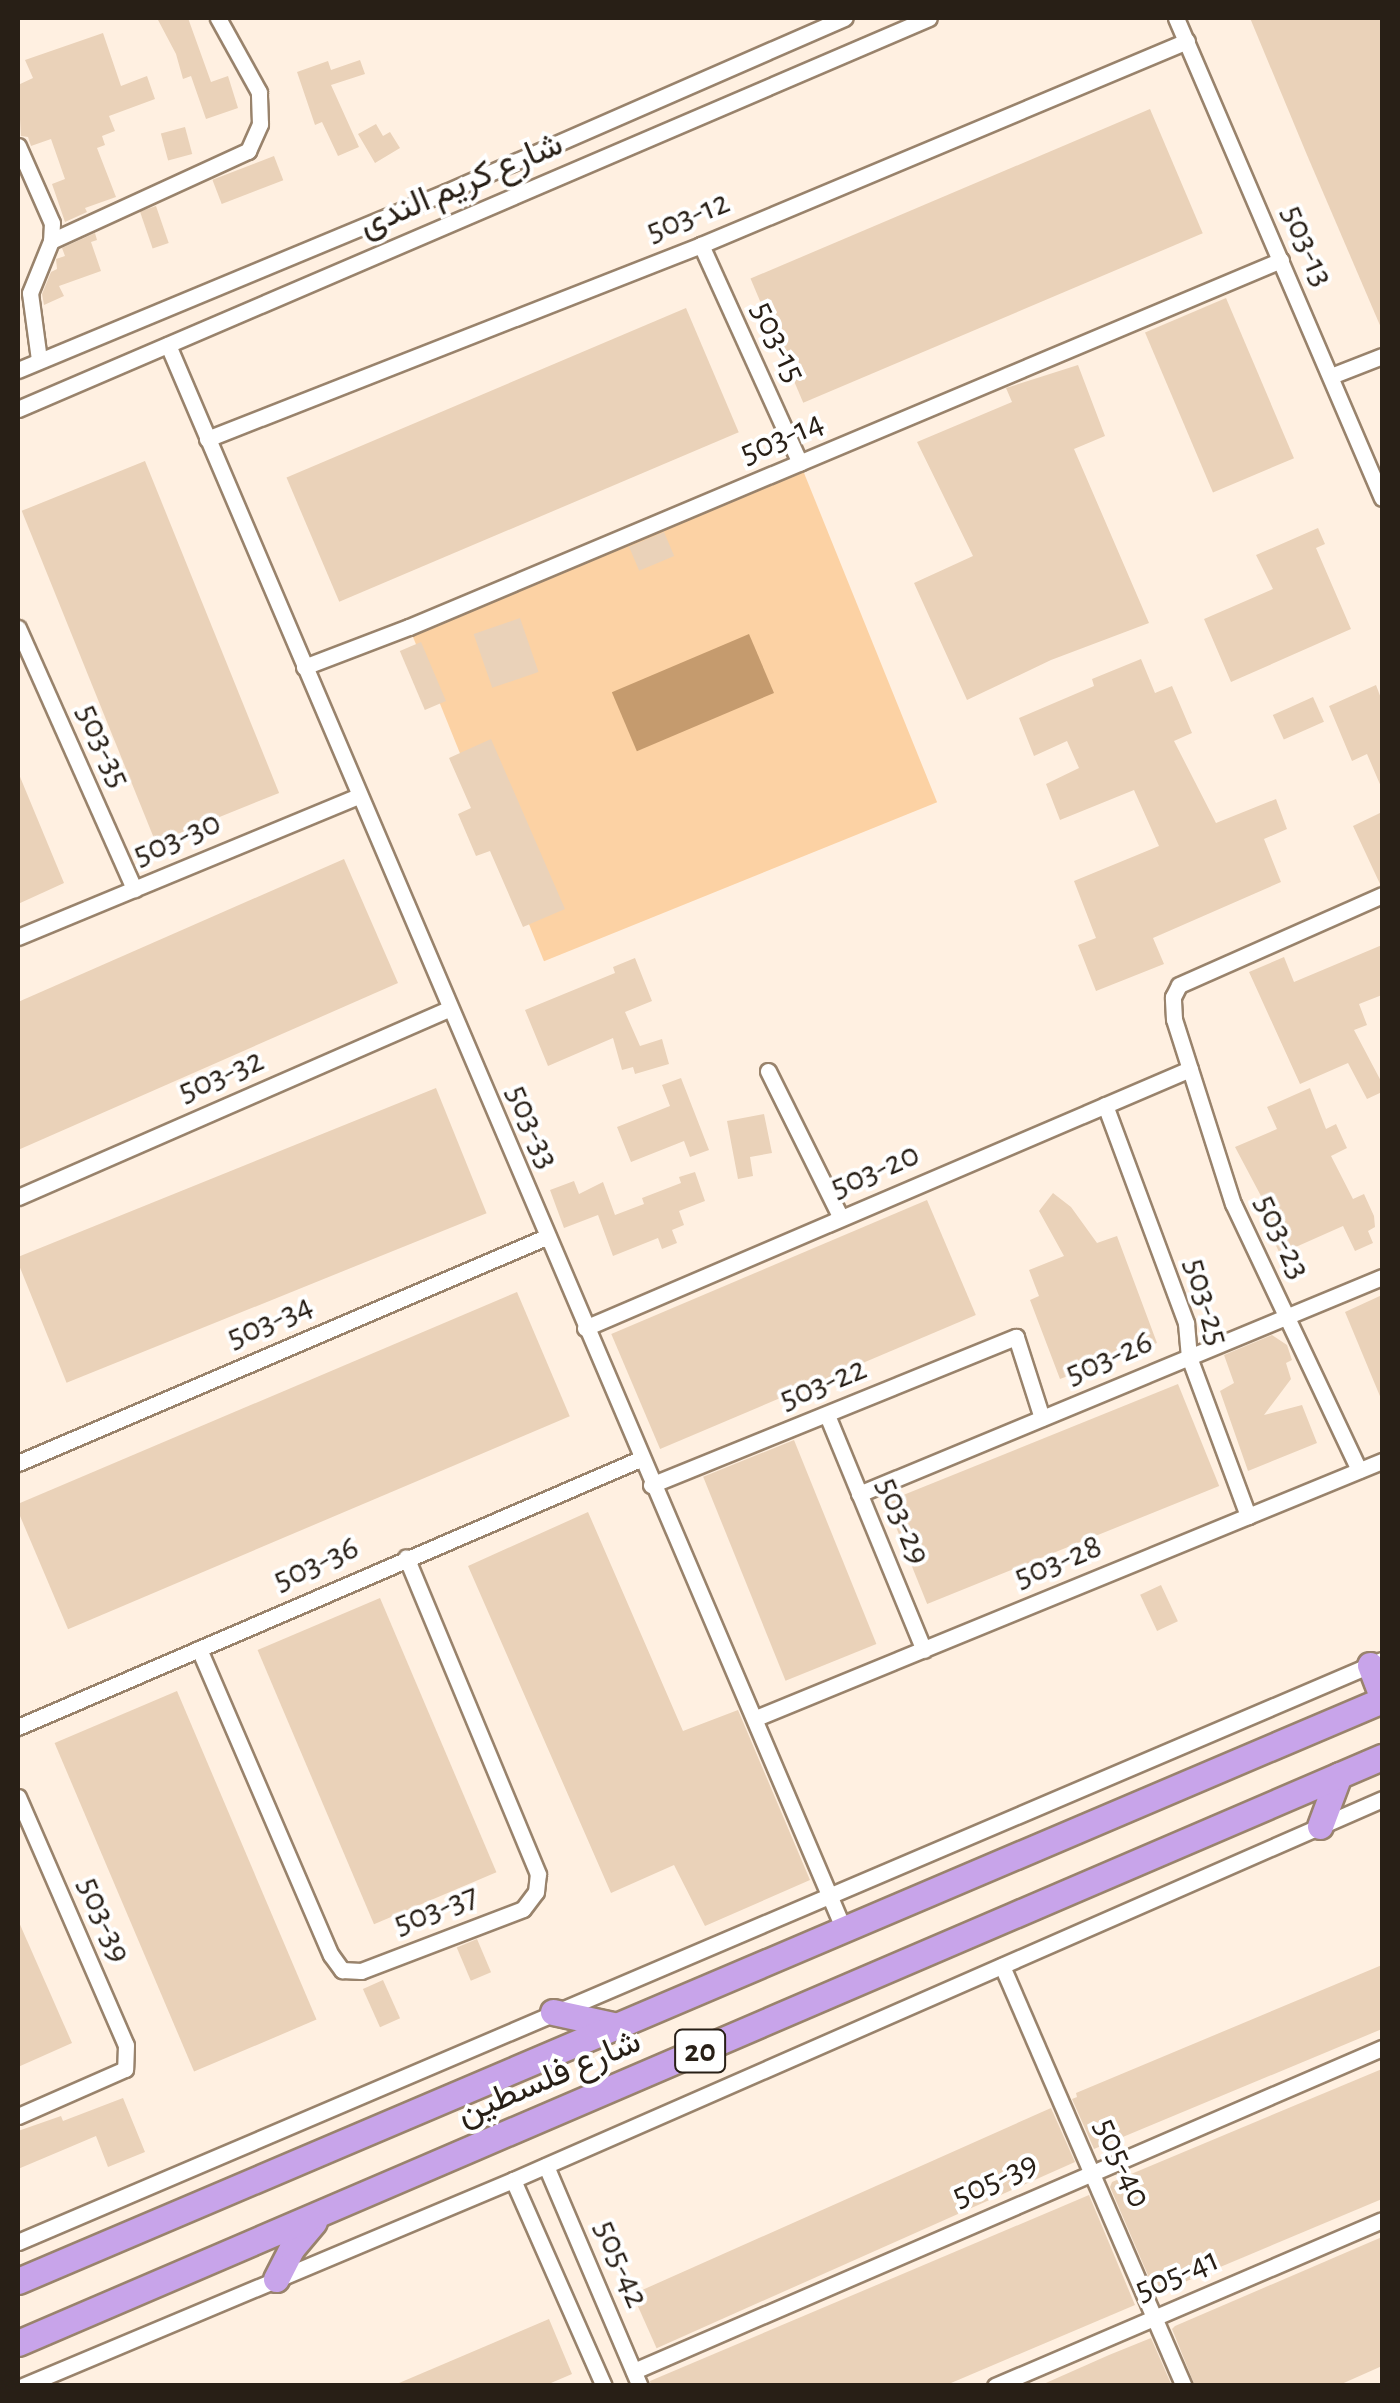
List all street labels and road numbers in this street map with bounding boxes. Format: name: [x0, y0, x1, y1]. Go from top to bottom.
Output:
street label: شارع كريم الندى: [353, 123, 569, 247]
street label: 503-12: [640, 181, 736, 253]
street label: 503-13: [1271, 199, 1343, 293]
street label: 503-15: [741, 295, 815, 389]
street label: 503-14: [734, 402, 830, 474]
street label: 503-35: [66, 698, 140, 794]
street label: 503-30: [127, 802, 227, 876]
street label: 503-32: [172, 1039, 270, 1113]
street label: 503-33: [496, 1079, 568, 1175]
street label: 503-20: [824, 1134, 926, 1208]
street label: 503-23: [1244, 1188, 1320, 1286]
street label: 503-25: [1174, 1254, 1238, 1350]
street label: 503-34: [221, 1285, 319, 1359]
street label: 503-26: [1059, 1321, 1159, 1395]
street label: 503-22: [773, 1348, 873, 1420]
street label: 503-29: [866, 1471, 940, 1571]
street label: 503-28: [1008, 1526, 1108, 1598]
street label: 503-36: [267, 1527, 365, 1601]
street label: 503-39: [67, 1871, 141, 1969]
street label: 503-37: [388, 1875, 484, 1945]
street label: شارع فلسطين: [451, 2020, 647, 2136]
road number: 20: [672, 2024, 728, 2078]
street label: 505-40: [1084, 2112, 1160, 2214]
street label: 505-39: [946, 2143, 1044, 2217]
street label: 505-42: [584, 2214, 658, 2314]
street label: 505-41: [1129, 2239, 1225, 2311]

